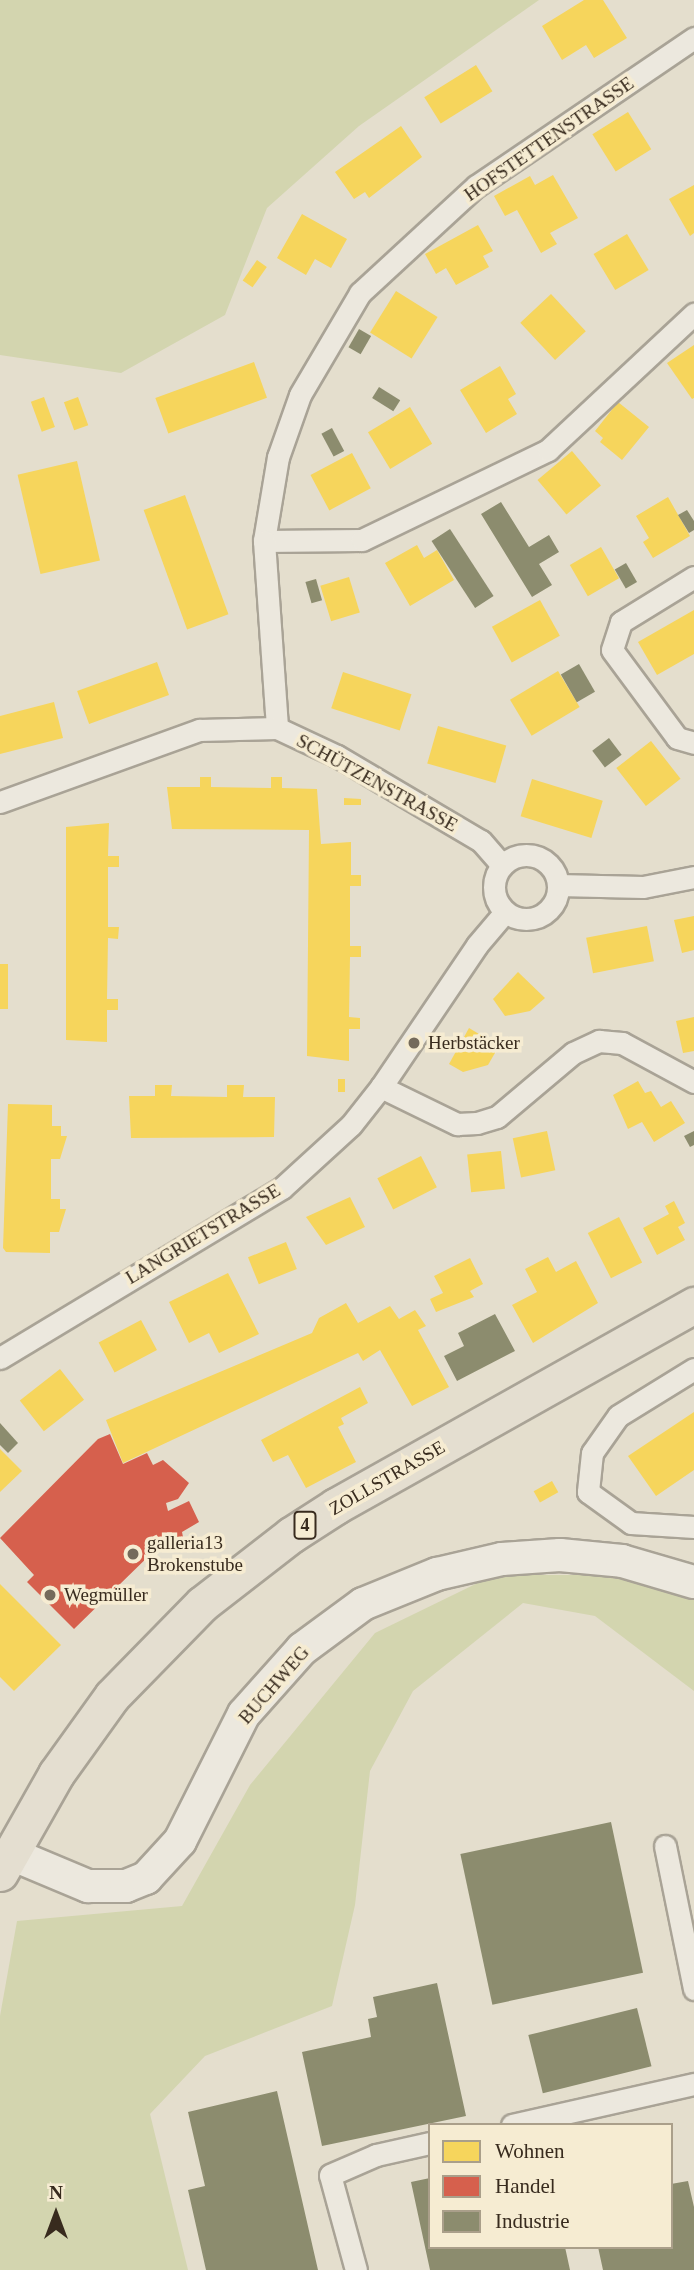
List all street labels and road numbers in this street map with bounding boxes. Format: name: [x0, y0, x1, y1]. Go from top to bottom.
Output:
street label: HOFSTETTENSTRASSE: [460, 72, 638, 206]
street label: SCHÜTZENSTRASSE: [293, 729, 461, 837]
street label: LANGRIETSTRASSE: [122, 1179, 284, 1289]
street label: ZOLLSTRASSE: [325, 1436, 449, 1520]
road number: 4: [293, 1510, 317, 1540]
street label: BUCHWEG: [234, 1641, 314, 1729]

